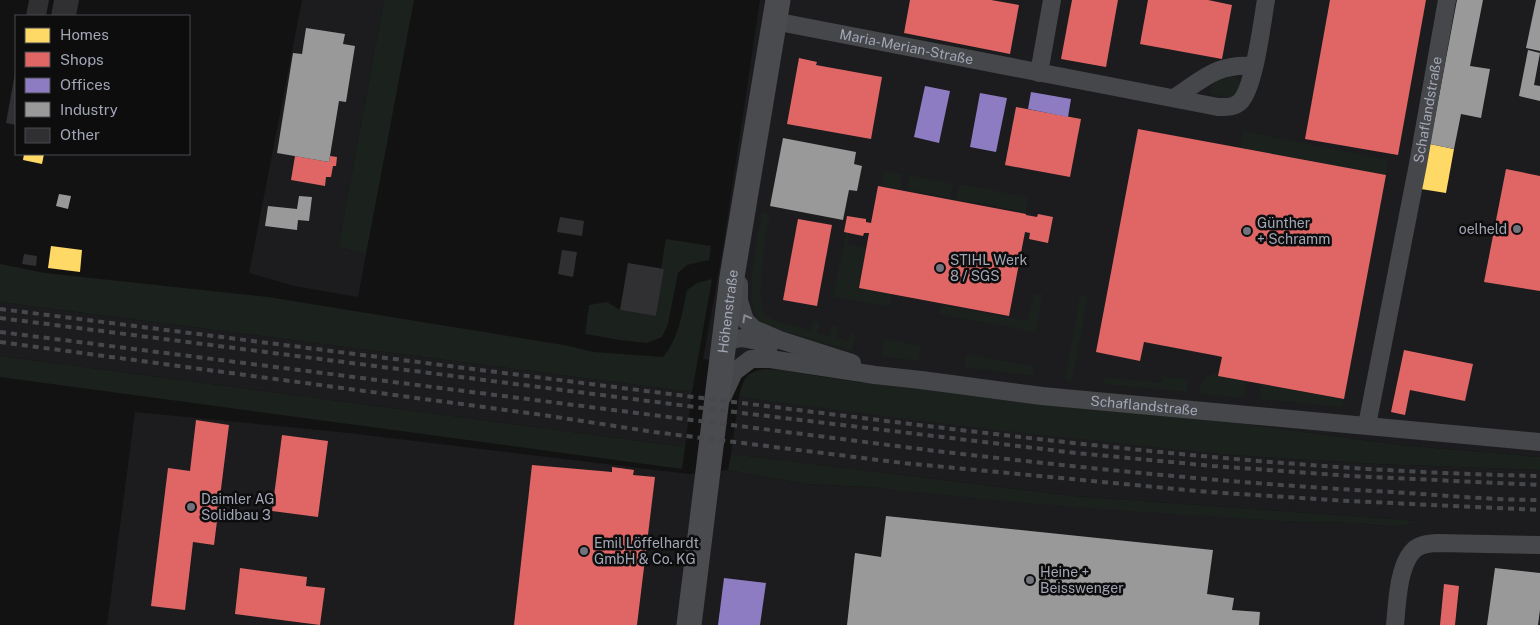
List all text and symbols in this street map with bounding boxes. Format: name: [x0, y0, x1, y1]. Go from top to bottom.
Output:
legend: [15, 15, 190, 155]
text: Homes: [60, 26, 109, 43]
street label: Maria-Merian-Straße: [838, 26, 975, 67]
text: Shops: [60, 51, 104, 68]
street label: Schaflandstraße: [1410, 55, 1445, 164]
text: Offices: [60, 76, 110, 93]
text: Industry: [60, 101, 118, 118]
text: Other: [60, 126, 100, 143]
place label: Günther + Schramm: [1257, 215, 1330, 247]
place label: oelheld: [1459, 221, 1507, 237]
marker: oelheld: [1511, 223, 1523, 235]
marker: Günther + Schramm: [1241, 225, 1253, 237]
place label: STIHL Werk 8 / SGS: [950, 252, 1027, 284]
marker: STIHL Werk 8 / SGS: [934, 262, 946, 274]
street label: Höhenstraße: [715, 268, 741, 354]
one-way arrow: [742, 314, 752, 323]
street label: Schaflandstraße: [1090, 393, 1199, 418]
place label: Daimler AG Solidbau 3: [201, 491, 275, 523]
marker: Daimler AG Solidbau 3: [185, 501, 197, 513]
place label: Emil Löffelhardt GmbH & Co. KG: [594, 535, 699, 567]
marker: Emil Löffelhardt GmbH & Co. KG: [578, 545, 590, 557]
place label: Heine + Beisswenger: [1040, 564, 1124, 596]
marker: Heine + Beisswenger: [1024, 574, 1036, 586]

